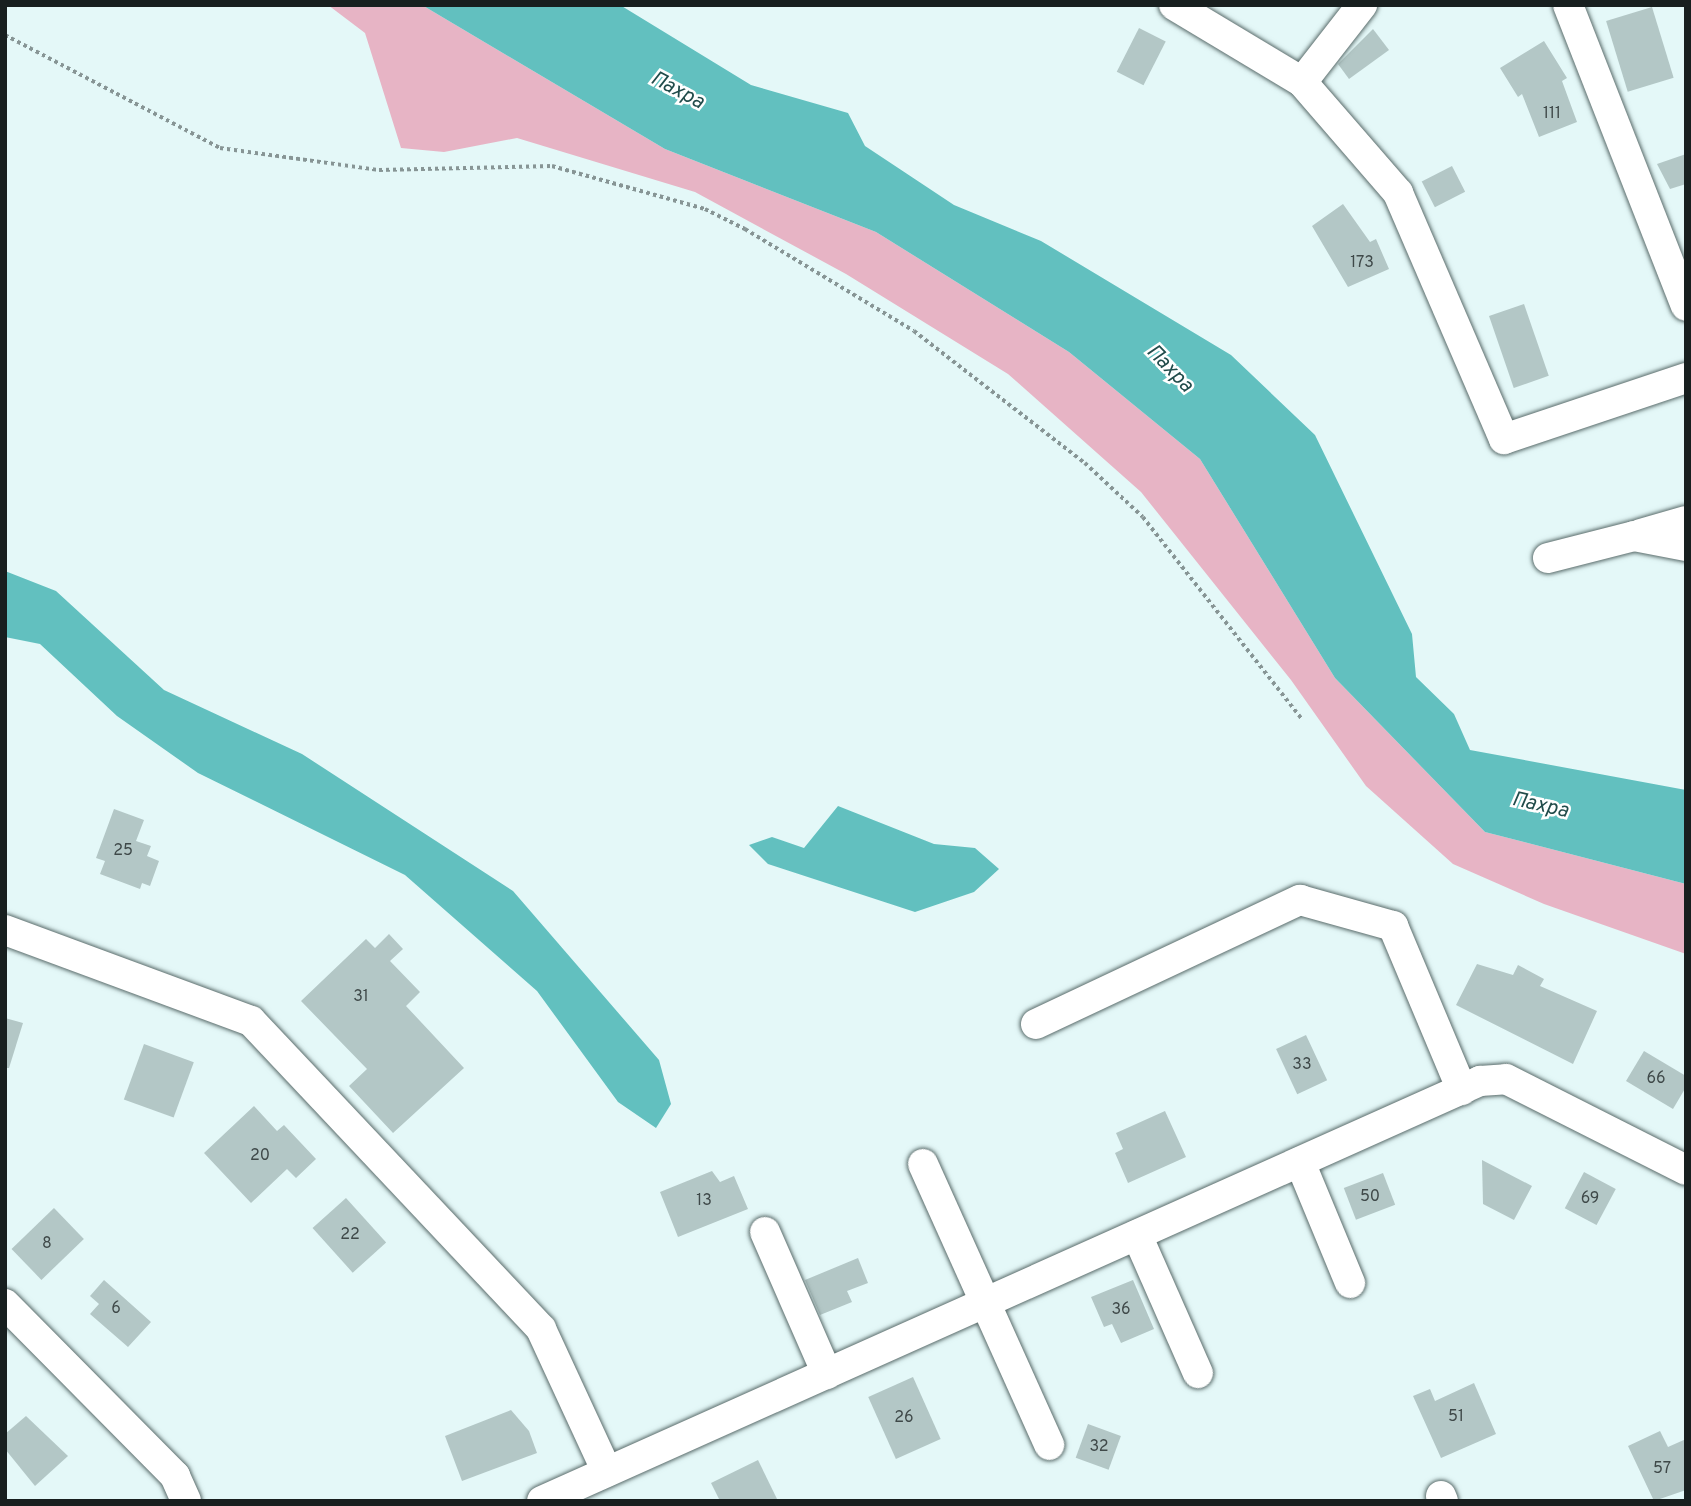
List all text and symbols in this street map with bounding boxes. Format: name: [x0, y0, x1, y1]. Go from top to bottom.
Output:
water label: Пахра: [646, 66, 708, 116]
house number: 111: [1543, 104, 1561, 124]
house number: 173: [1350, 253, 1374, 273]
water label: Пахра: [1140, 340, 1198, 398]
water label: Пахра: [1509, 787, 1571, 825]
house number: 25: [113, 841, 133, 861]
house number: 31: [353, 987, 369, 1007]
house number: 33: [1292, 1055, 1312, 1075]
house number: 66: [1646, 1069, 1666, 1089]
house number: 20: [250, 1146, 270, 1166]
house number: 50: [1360, 1187, 1380, 1207]
house number: 69: [1581, 1189, 1599, 1209]
house number: 13: [696, 1191, 712, 1211]
house number: 22: [340, 1225, 360, 1245]
house number: 8: [42, 1234, 52, 1254]
house number: 6: [111, 1299, 121, 1319]
house number: 36: [1111, 1300, 1131, 1320]
house number: 51: [1448, 1407, 1464, 1427]
house number: 26: [894, 1408, 914, 1428]
house number: 32: [1089, 1437, 1109, 1457]
house number: 57: [1653, 1459, 1671, 1479]

